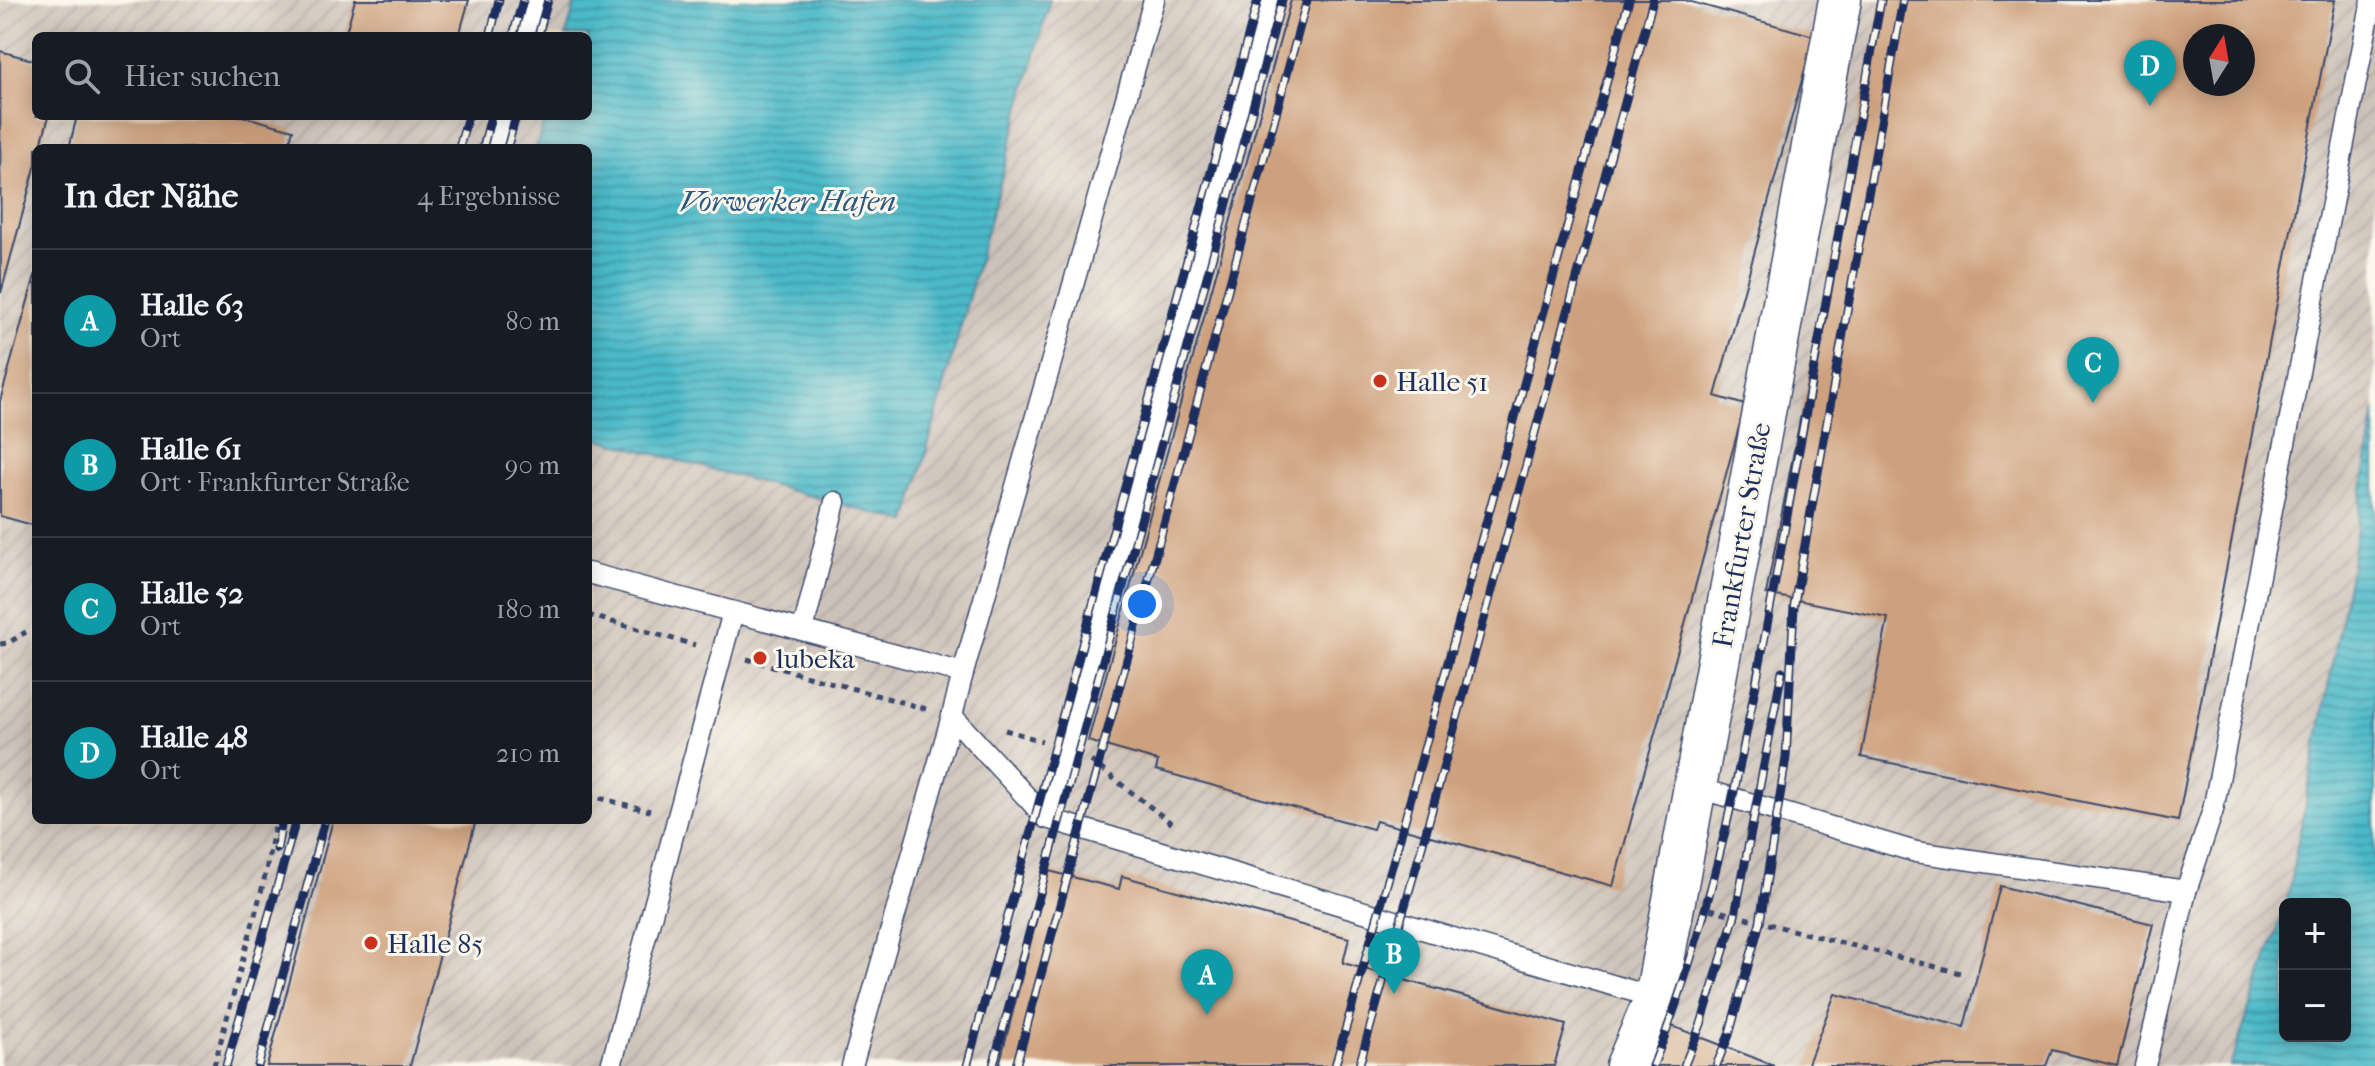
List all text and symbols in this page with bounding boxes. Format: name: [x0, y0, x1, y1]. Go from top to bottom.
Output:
north arrow: [2183, 24, 2255, 96]
search box: [32, 32, 592, 120]
pin: D: [2124, 40, 2176, 106]
icon: search: [60, 54, 104, 98]
text: Hier suchen: [124, 59, 280, 94]
text: In der Nähe: [64, 176, 238, 216]
text: 4 Ergebnisse: [417, 181, 560, 212]
water label: Vorwerker Hafen: [680, 184, 896, 219]
text: Halle 63: [140, 288, 244, 323]
text: A: [82, 306, 98, 337]
text: 80 m: [505, 306, 560, 337]
text: Ort: [140, 323, 181, 354]
pin: C: [2067, 337, 2119, 403]
place label: Halle 51: [1396, 365, 1488, 398]
marker: Halle 51: [1371, 372, 1389, 390]
street label: Frankfurter Straße: [1705, 420, 1778, 650]
text: Halle 61: [140, 432, 242, 467]
text: B: [82, 450, 98, 481]
text: 90 m: [505, 450, 560, 481]
text: Ort · Frankfurter Straße: [140, 467, 410, 498]
text: Halle 52: [140, 576, 244, 611]
your location: [1122, 584, 1162, 624]
text: C: [81, 594, 99, 625]
text: 180 m: [496, 594, 560, 625]
text: Ort: [140, 611, 181, 642]
place label: lubeka: [775, 642, 856, 675]
marker: lubeka: [751, 649, 769, 667]
text: Halle 48: [140, 720, 248, 755]
text: D: [80, 738, 100, 769]
text: 210 m: [496, 738, 560, 769]
text: Ort: [140, 755, 181, 786]
map controls: [2279, 898, 2351, 1042]
button: +: [2279, 898, 2351, 970]
place label: Halle 85: [387, 927, 483, 960]
pin: B: [1368, 928, 1420, 994]
marker: Halle 85: [362, 934, 380, 952]
pin: A: [1181, 949, 1233, 1015]
button: −: [2279, 970, 2351, 1042]

